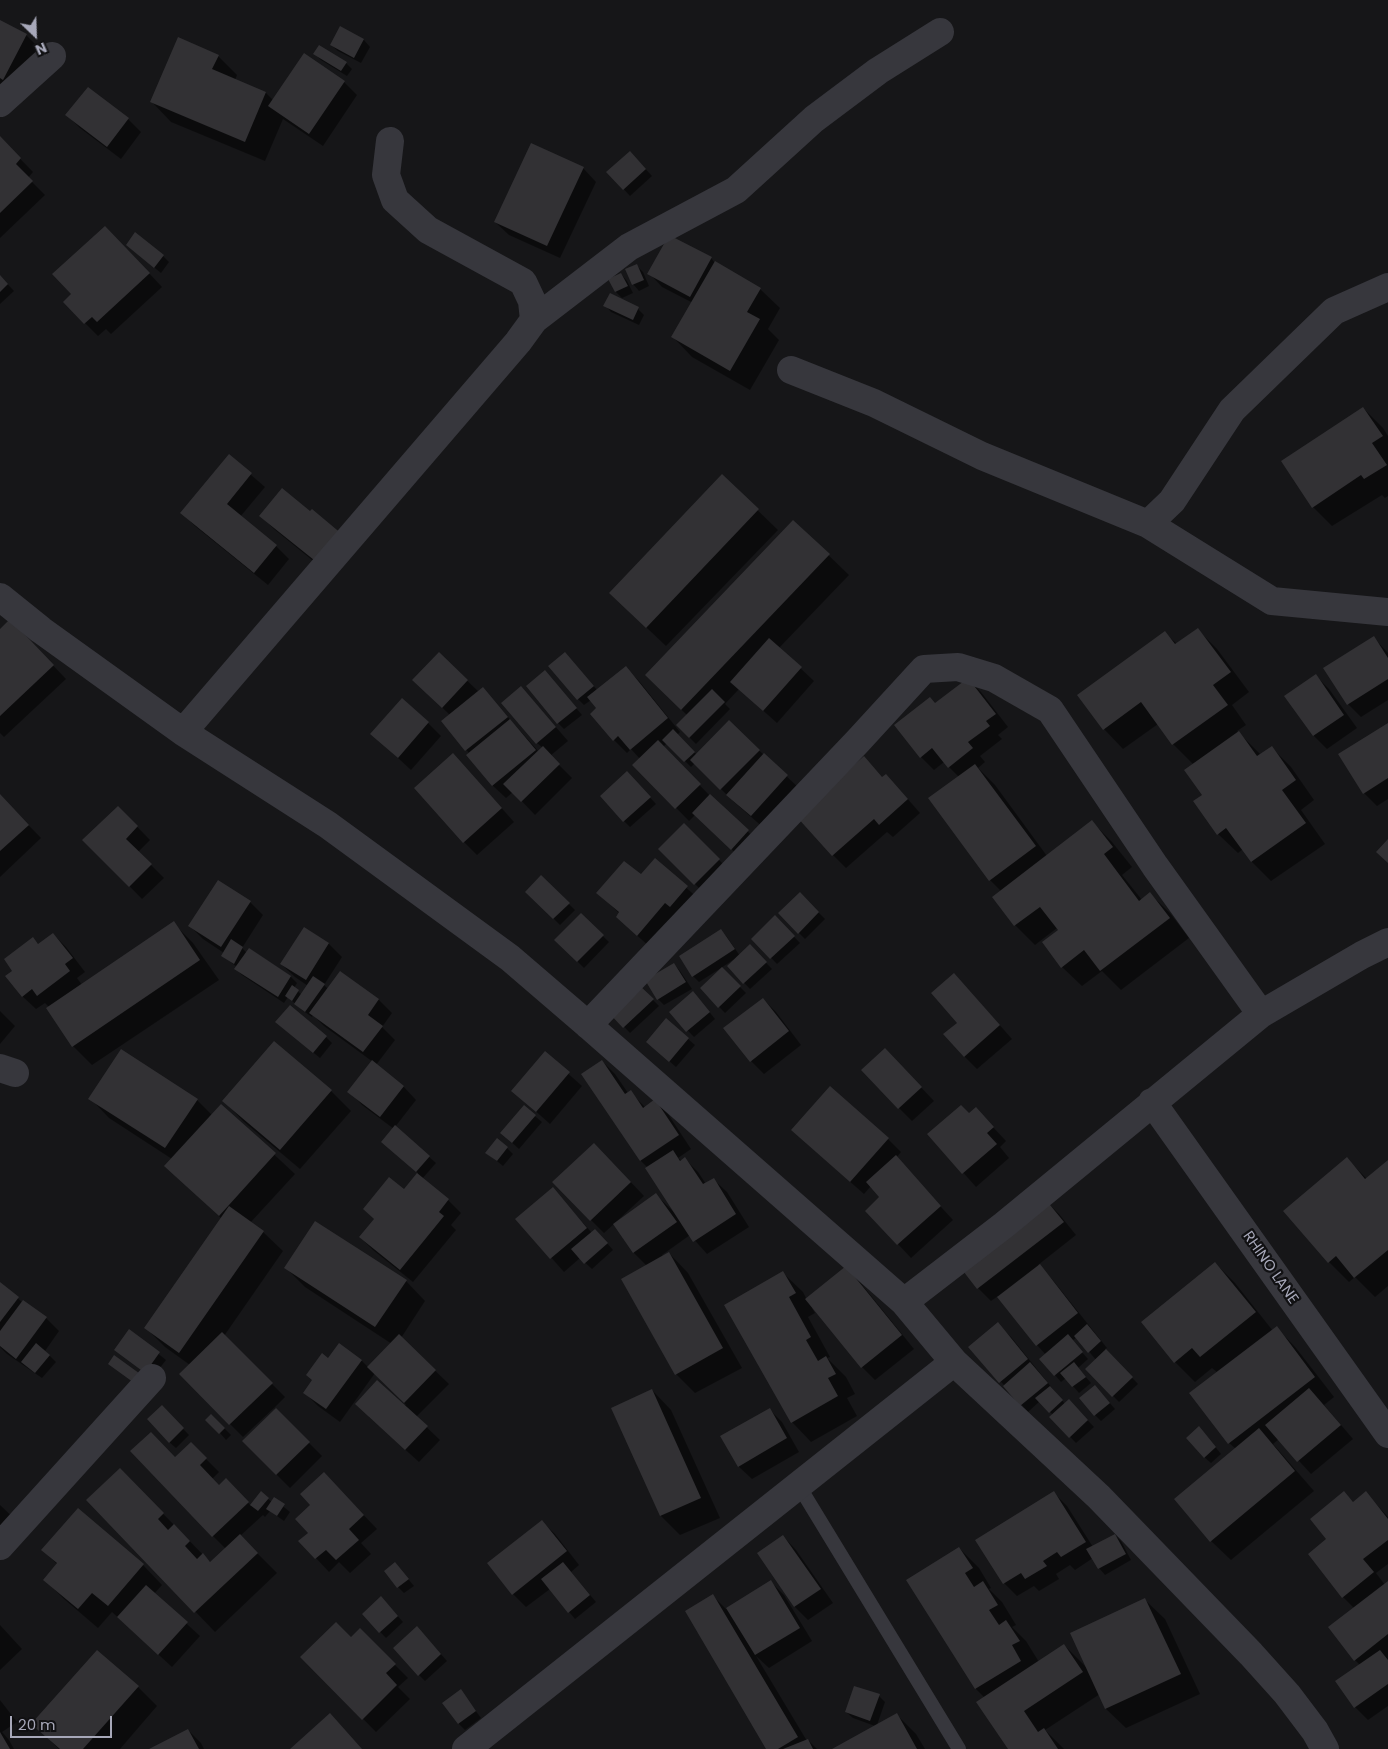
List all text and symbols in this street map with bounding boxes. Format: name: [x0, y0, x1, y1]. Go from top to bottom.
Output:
north arrow: [10, 10, 60, 60]
text: N: [32, 37, 50, 60]
street label: RHINO LANE: [1238, 1228, 1302, 1308]
scale bar: [12, 1706, 115, 1738]
text: 20 m: [18, 1714, 56, 1735]

